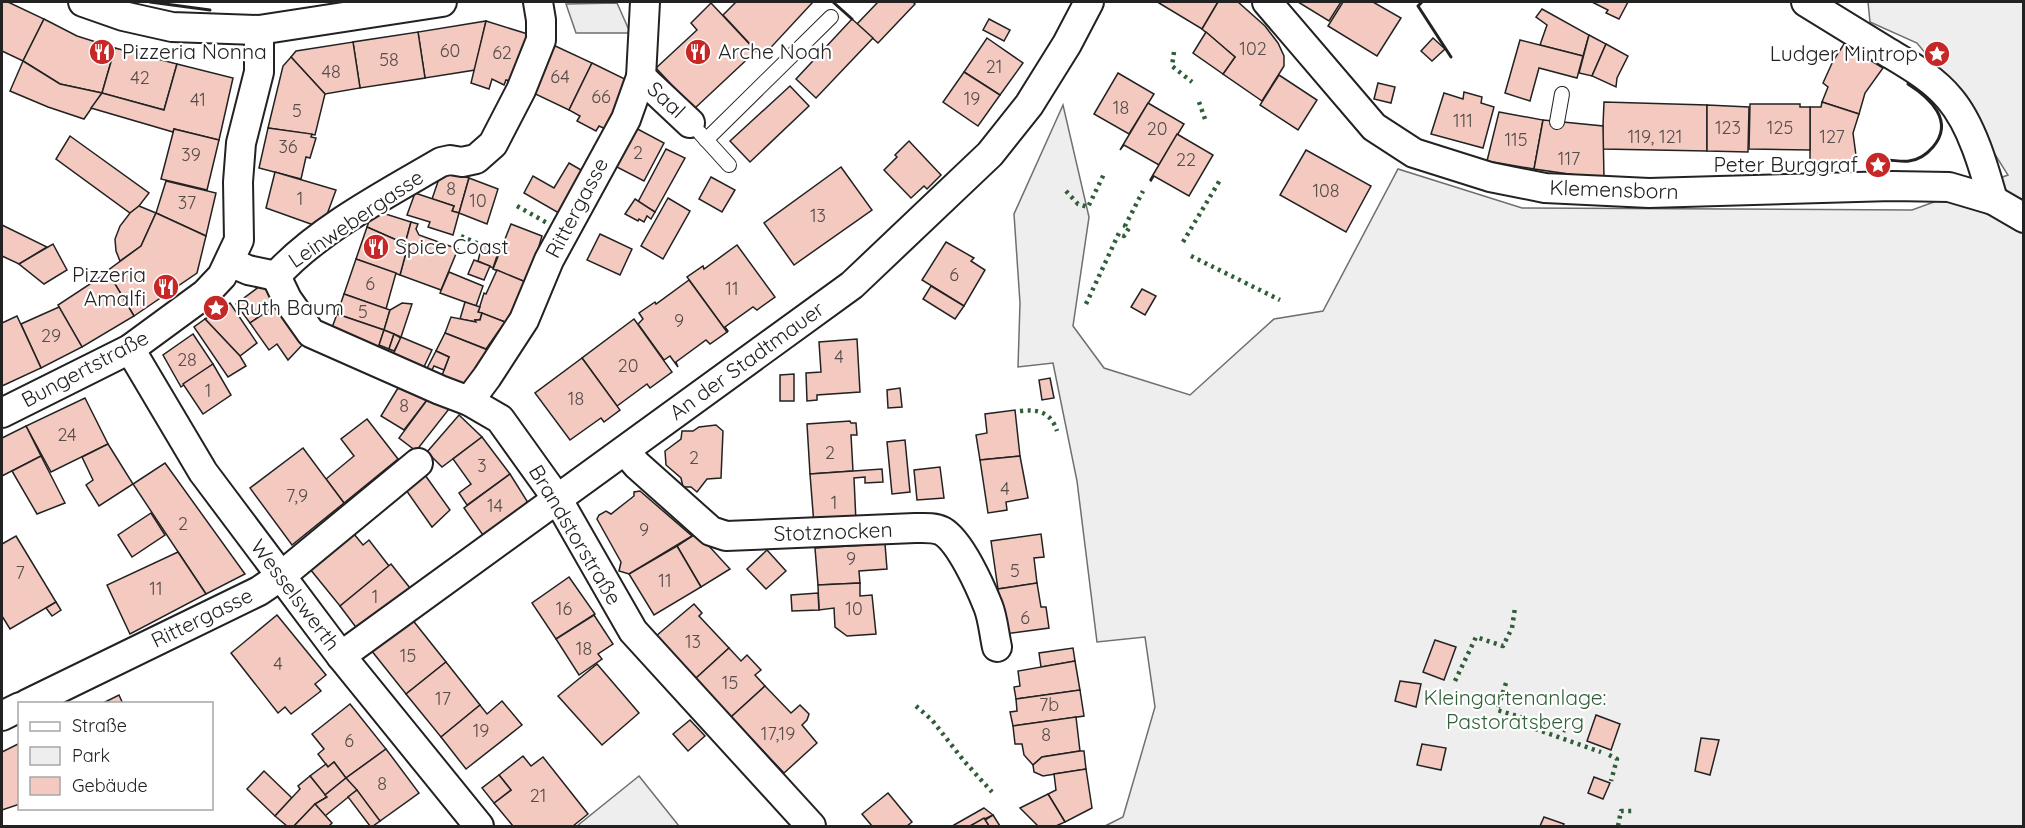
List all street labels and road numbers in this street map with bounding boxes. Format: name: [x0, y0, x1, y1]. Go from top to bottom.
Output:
street label: Saal: [642, 75, 691, 123]
street label: Rittergasse: [539, 153, 613, 262]
street label: Leinwebergasse: [283, 164, 428, 273]
street label: Klemensborn: [1549, 174, 1679, 204]
street label: An der Stadtmauer: [664, 295, 829, 425]
street label: Bungertstraße: [17, 324, 152, 412]
street label: Brandstorstraße: [524, 460, 628, 609]
street label: Stotznocken: [773, 516, 893, 546]
street label: Wesselswerth: [245, 534, 346, 655]
street label: Rittergasse: [147, 581, 257, 653]

